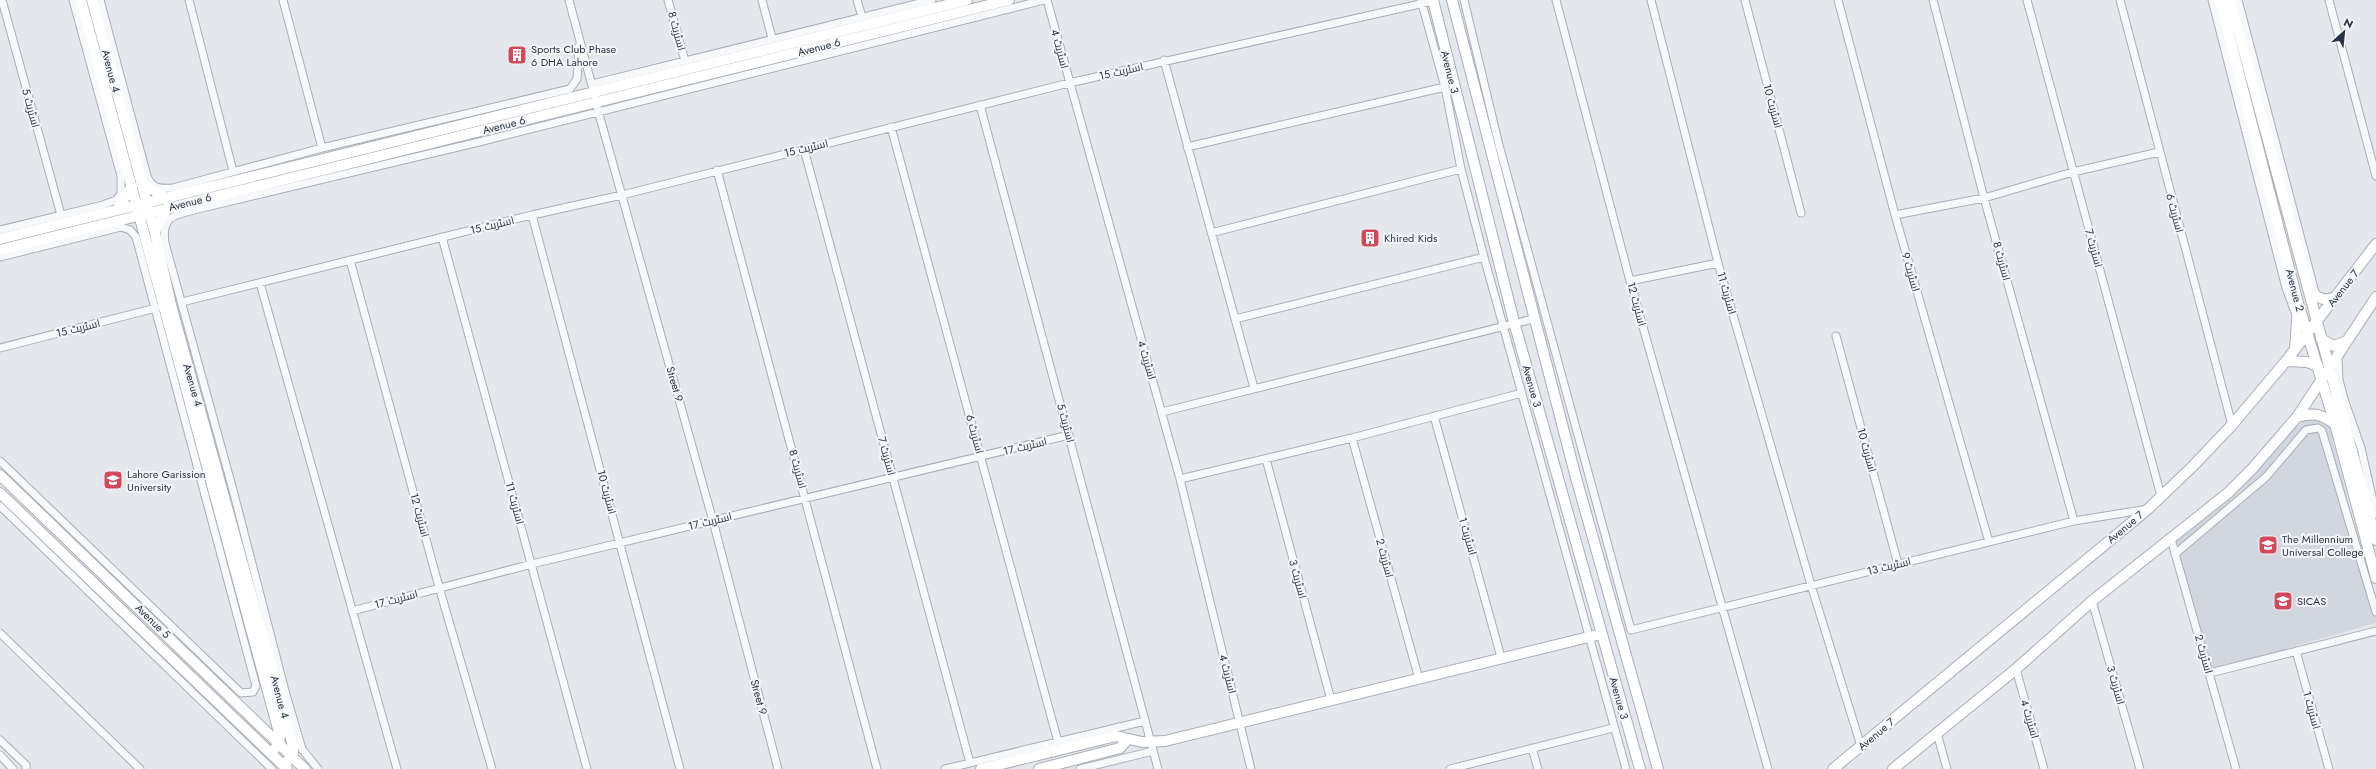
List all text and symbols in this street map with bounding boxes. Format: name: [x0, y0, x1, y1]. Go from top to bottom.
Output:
street label: اسٹریٹ 8: [664, 10, 690, 52]
north arrow: [2324, 12, 2364, 52]
text: N: [2341, 14, 2356, 32]
street label: اسٹریٹ 4: [1047, 27, 1073, 71]
street label: Avenue 6: [796, 34, 842, 60]
place label: Sports Club Phase 6 DHA Lahore: [531, 41, 616, 70]
building icon: Sports Club Phase 6 DHA Lahore: [506, 44, 528, 66]
street label: Avenue 4: [98, 48, 125, 95]
street label: Avenue 3: [1437, 49, 1463, 95]
street label: اسٹریٹ 15: [1097, 58, 1145, 84]
street label: اسٹریٹ 10: [1759, 82, 1787, 130]
street label: اسٹریٹ 5: [18, 87, 44, 129]
street label: Avenue 6: [481, 112, 527, 138]
street label: اسٹریٹ 15: [782, 135, 830, 161]
street label: Avenue 6: [167, 189, 213, 215]
street label: اسٹریٹ 6: [2162, 192, 2188, 234]
street label: اسٹریٹ 15: [468, 212, 516, 238]
building icon: Khired Kids: [1359, 227, 1381, 249]
street label: اسٹریٹ 7: [2081, 227, 2107, 269]
place label: Khired Kids: [1384, 230, 1438, 246]
street label: اسٹریٹ 8: [1989, 240, 2015, 282]
street label: اسٹریٹ 9: [1898, 250, 1924, 294]
street label: Avenue 7: [2323, 266, 2363, 310]
street label: Avenue 2: [2282, 267, 2308, 313]
street label: اسٹریٹ 11: [1713, 270, 1741, 316]
street label: اسٹریٹ 12: [1623, 280, 1651, 328]
street label: اسٹریٹ 15: [54, 315, 102, 341]
street label: اسٹریٹ 4: [1134, 338, 1160, 382]
street label: Avenue 4: [179, 362, 207, 409]
street label: Avenue 3: [1518, 363, 1546, 409]
street label: Street 9: [662, 365, 688, 403]
street label: اسٹریٹ 5: [1053, 402, 1079, 444]
street label: اسٹریٹ 6: [962, 413, 988, 455]
street label: اسٹریٹ 10: [1853, 426, 1881, 474]
street label: اسٹریٹ 17: [1001, 433, 1049, 459]
street label: اسٹریٹ 7: [874, 435, 900, 477]
street label: اسٹریٹ 8: [785, 448, 811, 490]
place label: Lahore Garission University: [127, 466, 206, 495]
street label: اسٹریٹ 10: [593, 468, 621, 516]
school or university icon: Lahore Garission University: [102, 469, 124, 491]
street label: اسٹریٹ 11: [502, 480, 528, 526]
street label: اسٹریٹ 12: [406, 491, 434, 539]
street label: Avenue 7: [2103, 507, 2147, 547]
street label: اسٹریٹ 17: [686, 508, 734, 534]
street label: اسٹریٹ 1: [1455, 515, 1481, 557]
place label: The Millennium Universal College: [2282, 531, 2364, 560]
school or university icon: The Millennium Universal College: [2257, 534, 2279, 556]
street label: اسٹریٹ 2: [1372, 537, 1398, 579]
street label: اسٹریٹ 13: [1865, 553, 1913, 579]
street label: اسٹریٹ 3: [1285, 558, 1311, 600]
street label: اسٹریٹ 17: [372, 586, 420, 612]
school or university icon: SICAS: [2272, 590, 2294, 612]
place label: SICAS: [2297, 593, 2326, 609]
street label: Avenue 5: [132, 600, 174, 642]
street label: اسٹریٹ 2: [2191, 633, 2217, 675]
street label: اسٹریٹ 4: [1215, 653, 1241, 695]
street label: اسٹریٹ 3: [2103, 664, 2129, 706]
street label: Avenue 4: [267, 674, 294, 721]
street label: Avenue 3: [1605, 675, 1633, 721]
street label: Street 9: [747, 678, 771, 716]
street label: اسٹریٹ 1: [2299, 689, 2325, 731]
street label: اسٹریٹ 4: [2017, 697, 2043, 741]
street label: Avenue 7: [1854, 714, 1898, 754]

